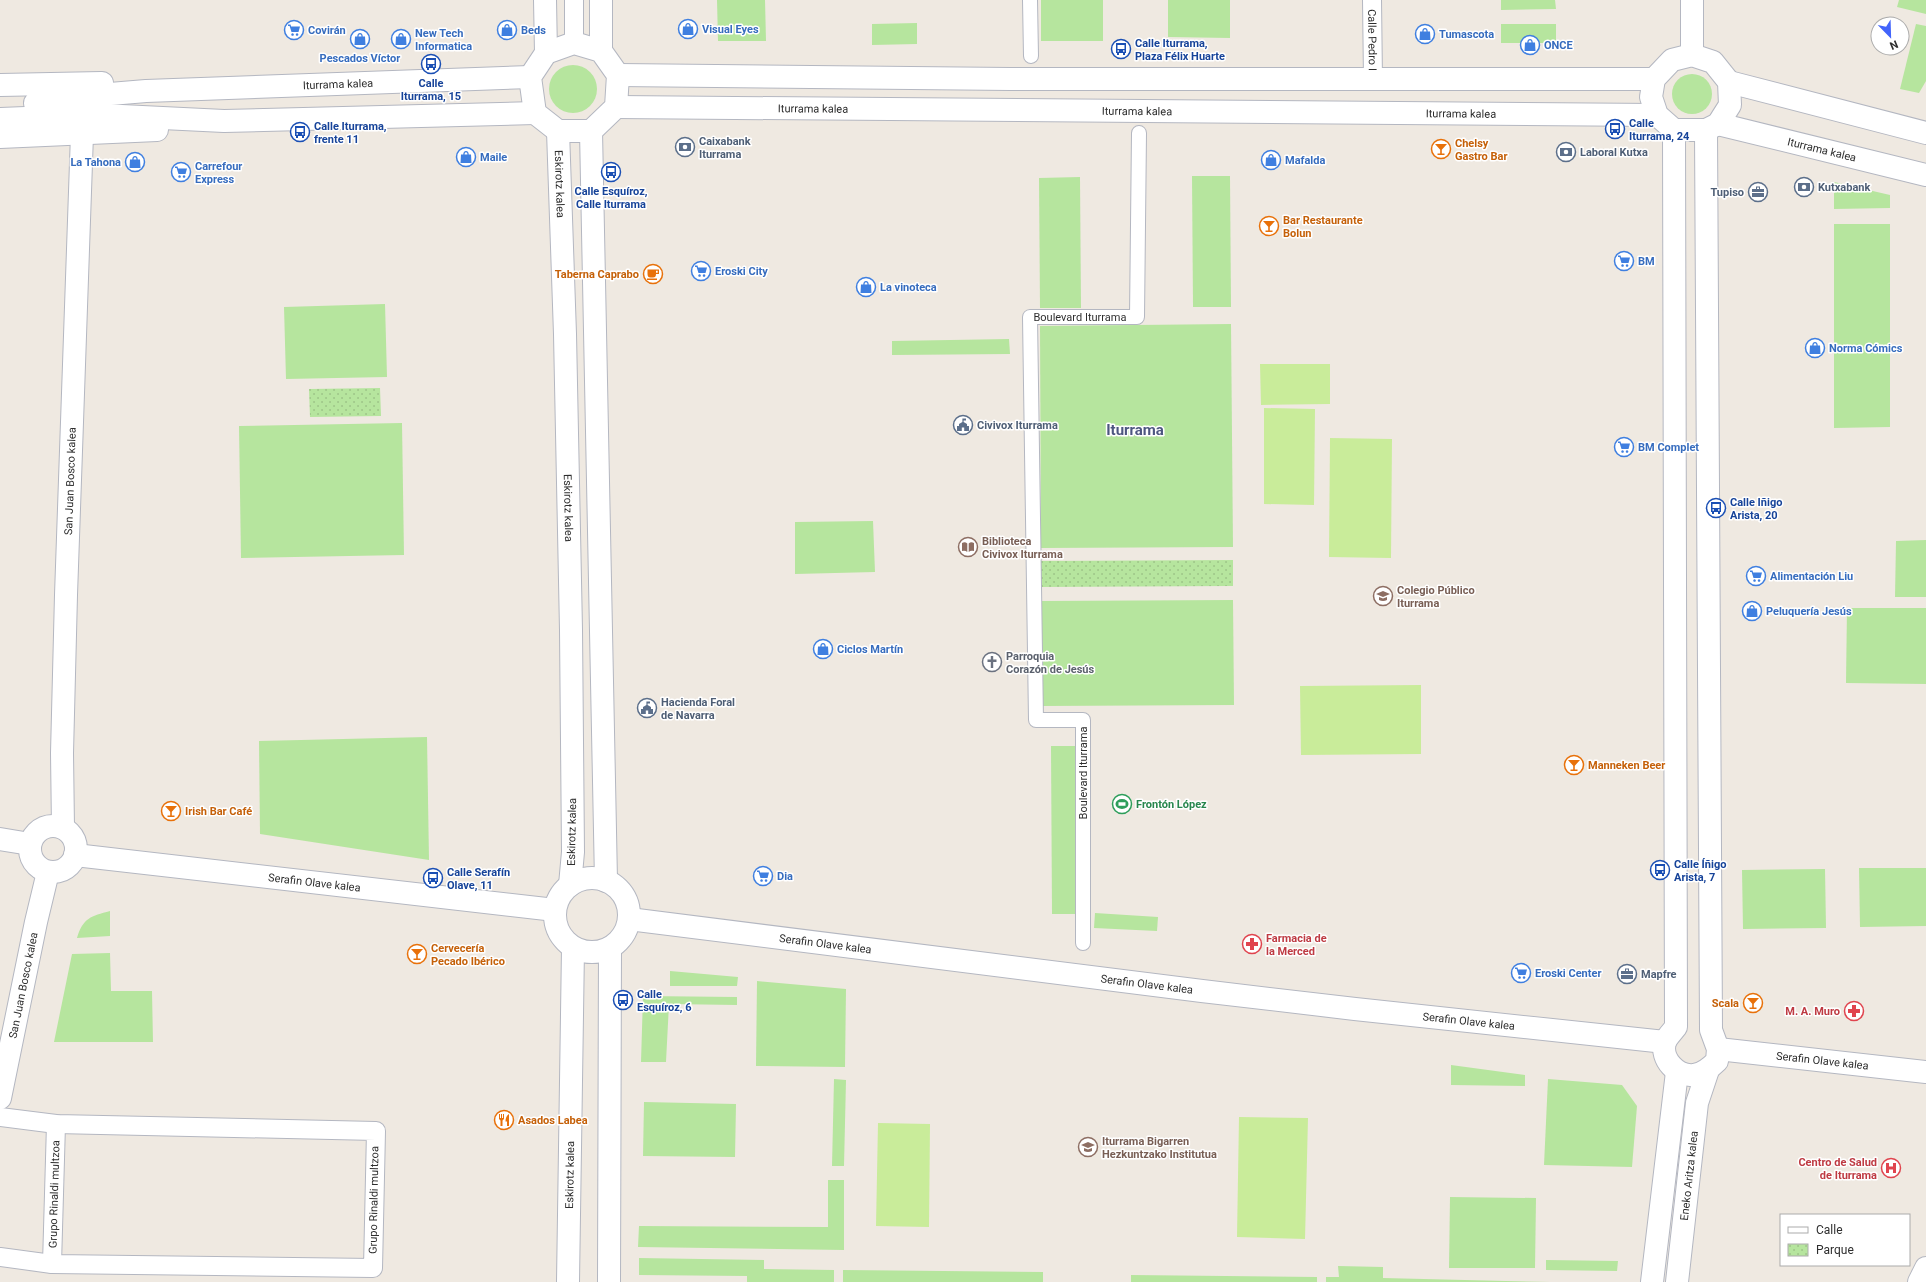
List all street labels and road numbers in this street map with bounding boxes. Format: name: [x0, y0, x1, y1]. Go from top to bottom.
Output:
street label: Calle Pedro I: [1366, 9, 1379, 71]
street label: Iturrama kalea: [303, 76, 373, 92]
street label: Iturrama kalea: [778, 102, 848, 115]
street label: Iturrama kalea: [1102, 104, 1172, 118]
street label: Iturrama kalea: [1426, 107, 1496, 120]
street label: Iturrama kalea: [1786, 135, 1858, 164]
street label: Eskirotz kalea: [552, 150, 567, 218]
street label: Boulevard Iturrama: [1033, 311, 1127, 324]
street label: San Juan Bosco kalea: [62, 427, 78, 535]
street label: Eskirotz kalea: [561, 474, 576, 542]
street label: Boulevard Iturrama: [1077, 727, 1090, 819]
street label: Eskirotz kalea: [565, 798, 579, 866]
street label: Serafin Olave kalea: [268, 871, 361, 894]
street label: San Juan Bosco kalea: [6, 931, 40, 1040]
street label: Serafin Olave kalea: [779, 931, 872, 956]
street label: Serafin Olave kalea: [1100, 972, 1194, 996]
street label: Serafin Olave kalea: [1422, 1010, 1516, 1032]
street label: Serafin Olave kalea: [1775, 1049, 1869, 1072]
street label: Eneko Aritza kalea: [1677, 1130, 1700, 1221]
street label: Grupo Rinaldi multzoa: [46, 1140, 62, 1248]
street label: Eskirotz kalea: [563, 1141, 577, 1209]
street label: Grupo Rinaldi multzoa: [367, 1146, 381, 1254]

